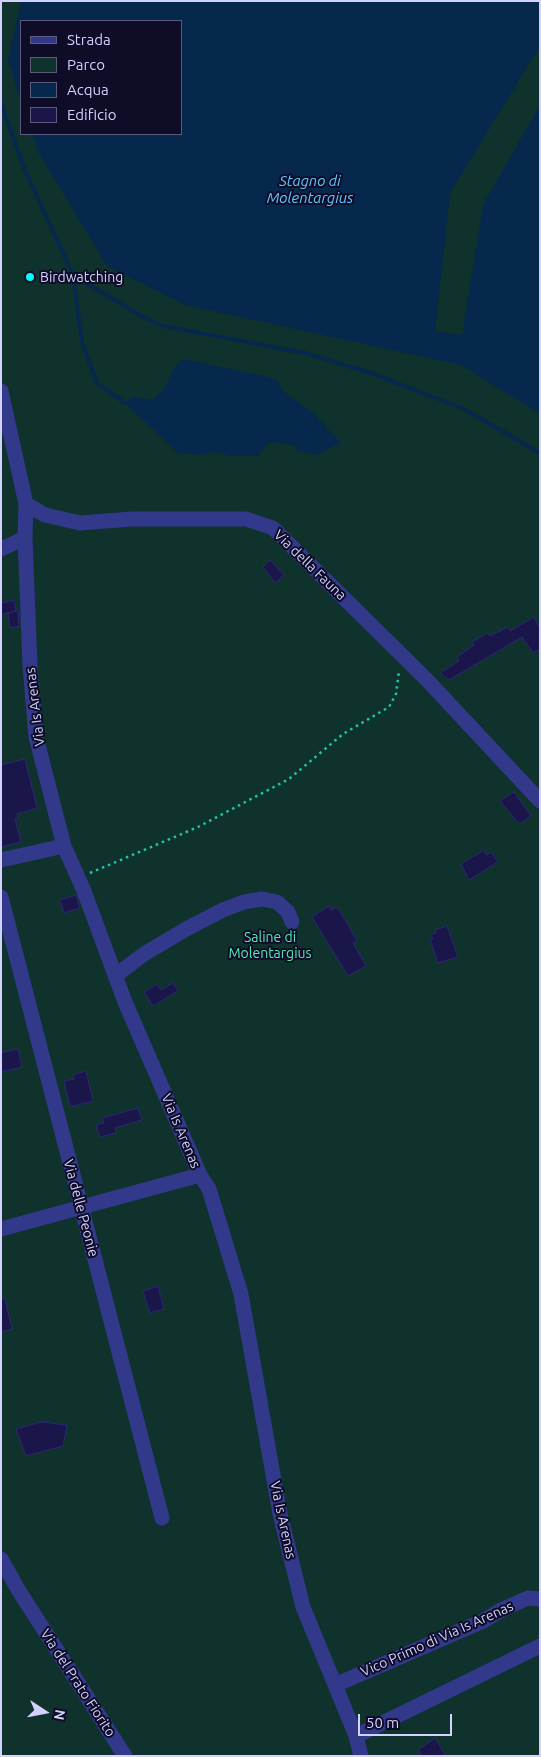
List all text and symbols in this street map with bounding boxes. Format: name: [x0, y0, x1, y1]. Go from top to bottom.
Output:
legend: [20, 20, 182, 135]
text: Strada: [67, 31, 111, 48]
text: Parco: [67, 56, 105, 73]
text: Acqua: [67, 81, 109, 98]
text: Edificio: [67, 106, 116, 123]
water label: Stagno di Molentargius: [267, 172, 353, 207]
place label: Birdwatching: [40, 269, 123, 285]
marker: Birdwatching: [24, 271, 36, 283]
street label: Via della Fauna: [270, 526, 350, 604]
street label: Via Is Arenas: [22, 667, 48, 747]
park label: Saline di Molentargius: [228, 929, 312, 962]
street label: Via Is Arenas: [158, 1091, 204, 1171]
street label: Via delle Peonie: [60, 1157, 102, 1259]
street label: Via Is Arenas: [267, 1479, 299, 1561]
street label: Vico Primo di Via Is Arenas: [358, 1598, 516, 1680]
street label: Via del Prato Fiorito: [37, 1626, 119, 1740]
north arrow: [20, 1687, 70, 1737]
scale bar: [361, 1704, 455, 1736]
text: N: [51, 1708, 69, 1722]
text: 50 m: [366, 1714, 399, 1731]

